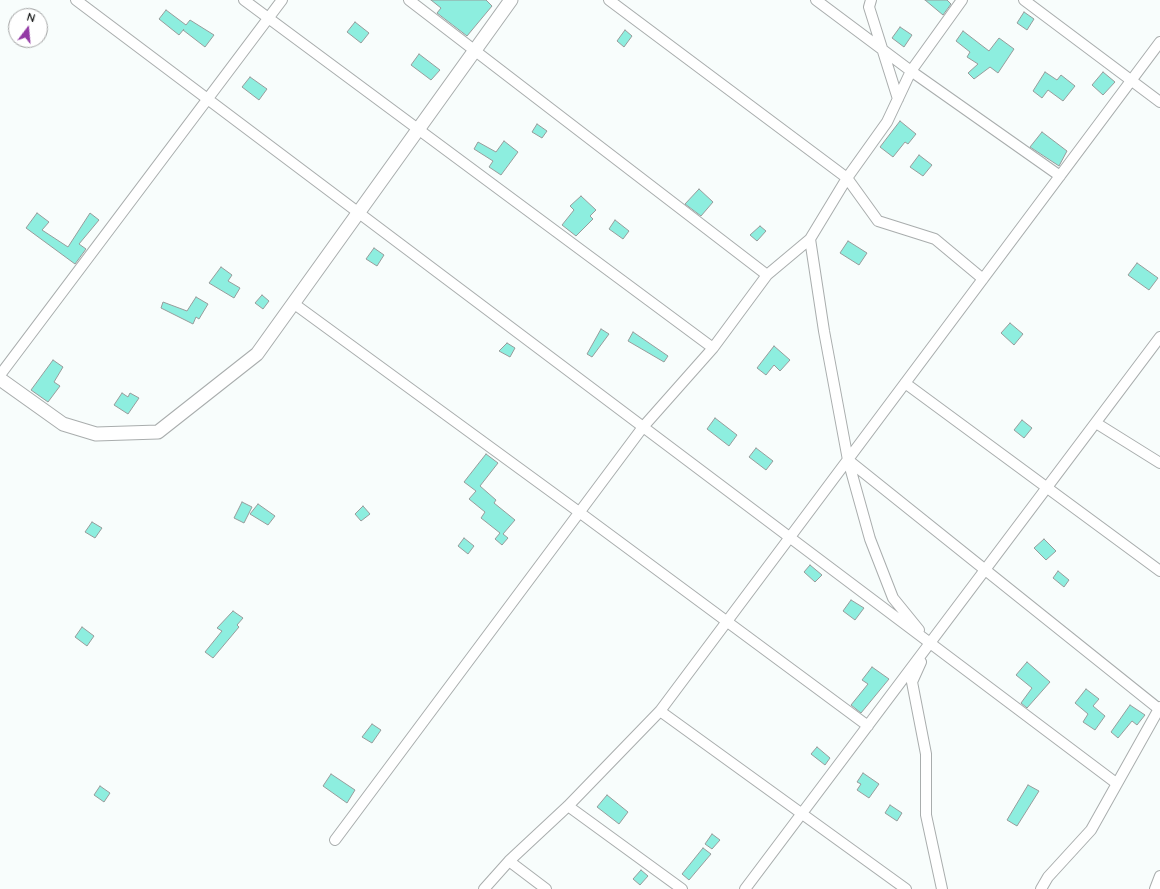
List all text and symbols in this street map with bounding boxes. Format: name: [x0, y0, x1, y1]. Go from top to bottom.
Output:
north arrow: [8, 8, 48, 48]
text: N: [25, 10, 37, 25]

